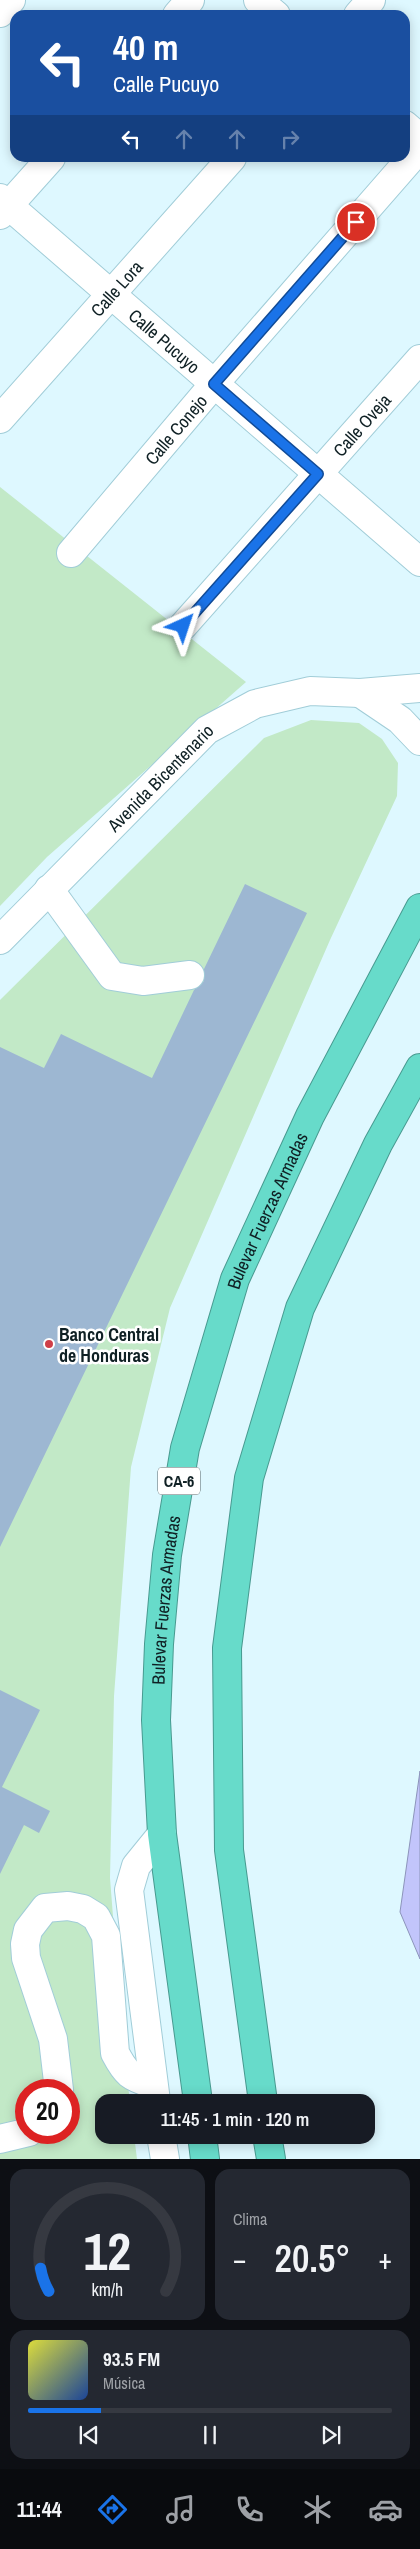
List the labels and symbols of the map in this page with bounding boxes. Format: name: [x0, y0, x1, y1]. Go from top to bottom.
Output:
pin: [335, 201, 377, 243]
street label: Calle Lora: [85, 255, 148, 322]
street label: Calle Pucuyo: [124, 303, 206, 379]
street label: Calle Oveja: [327, 388, 396, 462]
street label: Calle Conejo: [139, 389, 213, 470]
position arrow: [156, 599, 208, 651]
street label: Avenida Bicentenario: [101, 718, 219, 838]
street label: Bulevar Fuerzas Armadas: [220, 1128, 313, 1292]
place label: Banco Central de Honduras: [59, 1322, 159, 1368]
marker: Banco Central de Honduras: [43, 1338, 55, 1350]
road number: CA-6: [158, 1468, 200, 1494]
street label: Bulevar Fuerzas Armadas: [145, 1513, 186, 1685]
speed limit sign: 20: [15, 2079, 80, 2144]

